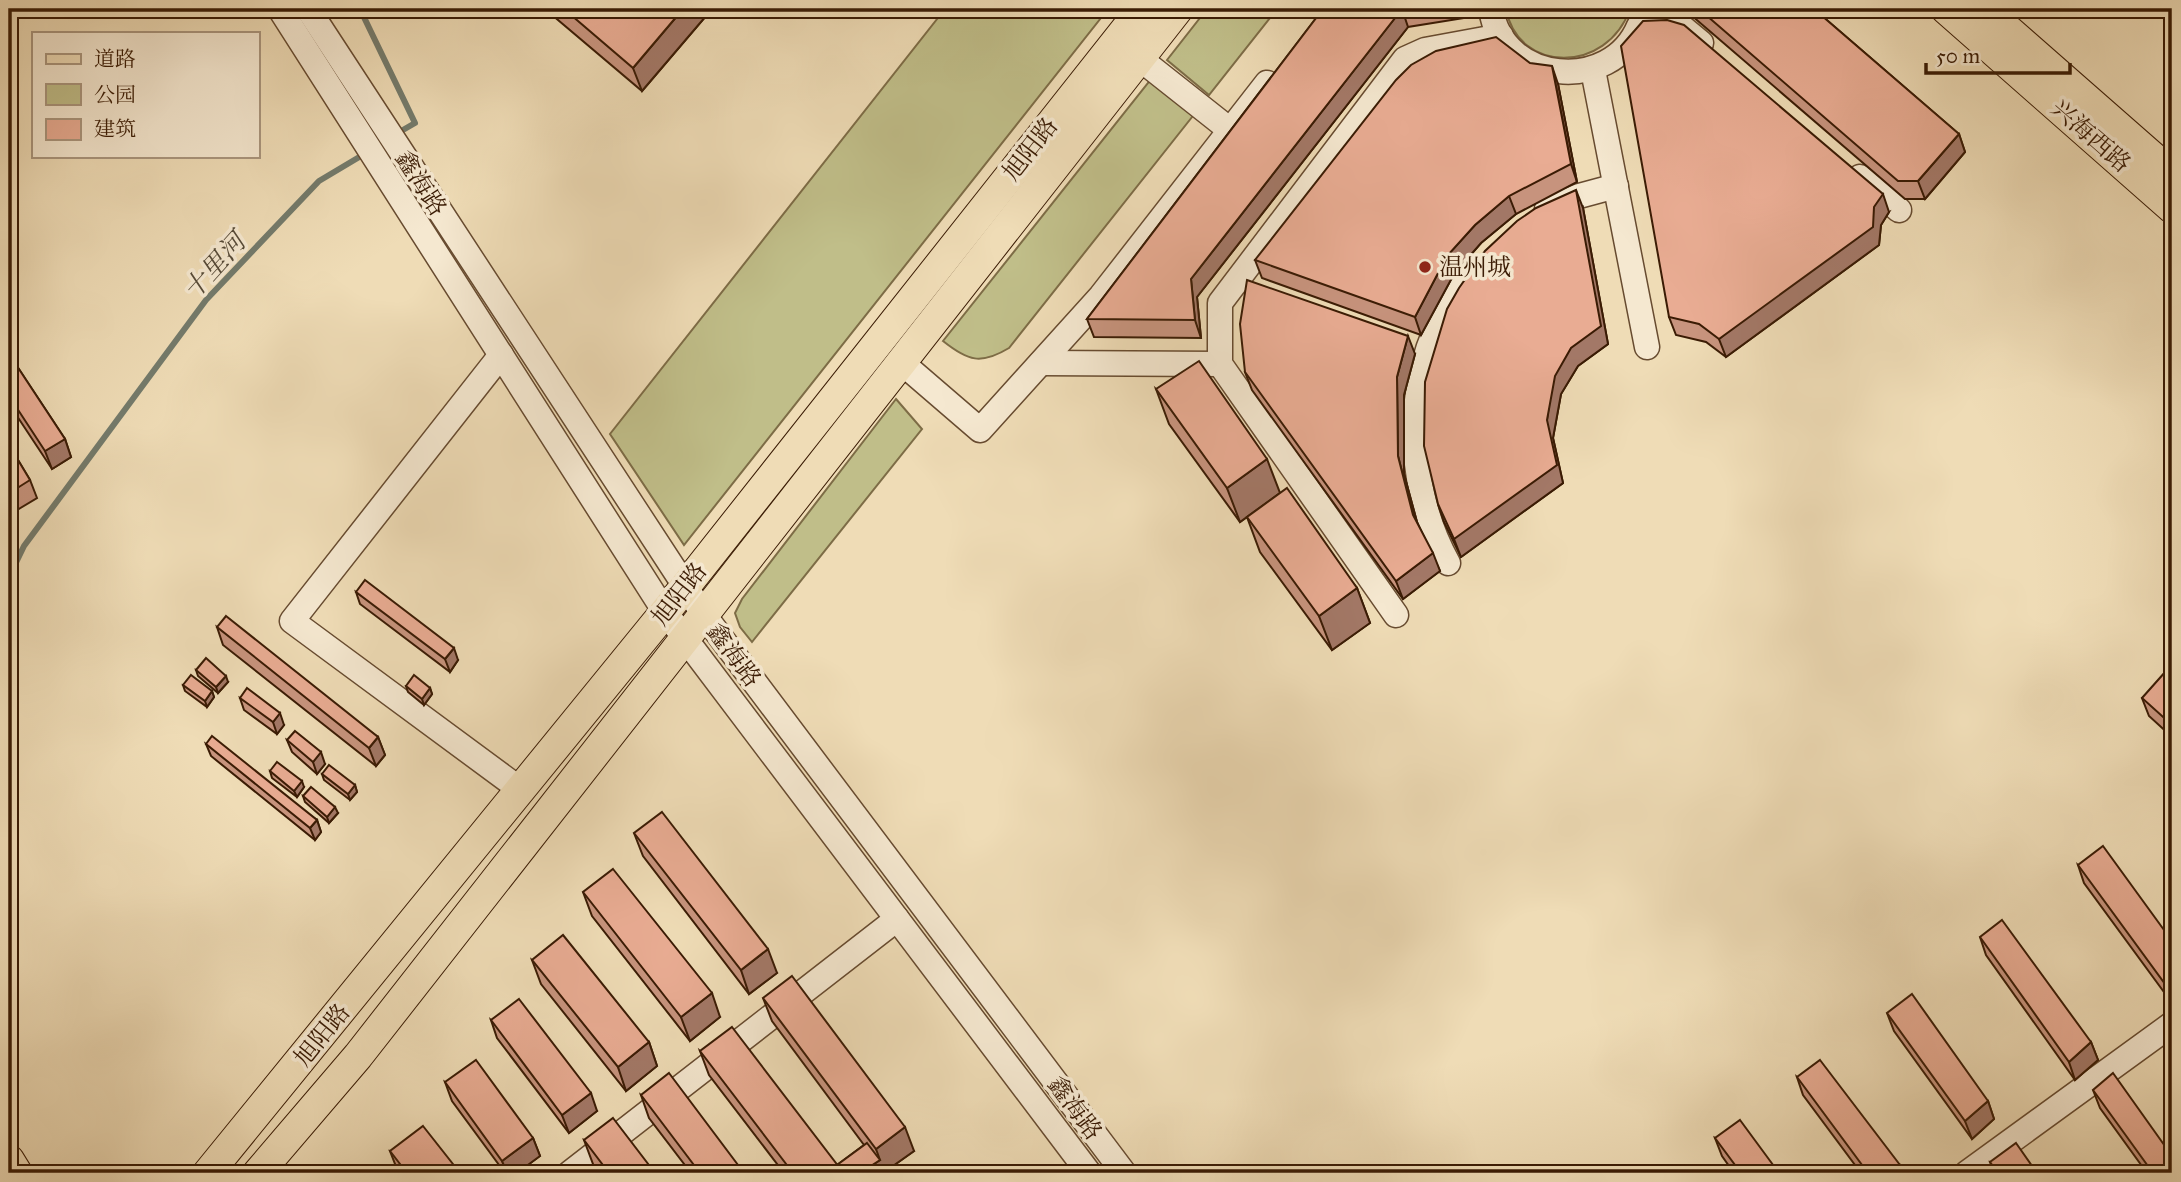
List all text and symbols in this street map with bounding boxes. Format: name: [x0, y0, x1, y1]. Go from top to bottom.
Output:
legend: [32, 32, 259, 158]
scale bar: [1926, 32, 2069, 76]
text: 50 m: [1936, 43, 1981, 69]
text: 道路: [94, 46, 136, 72]
text: 公园: [94, 82, 136, 108]
street label: 兴海西路: [2045, 93, 2137, 179]
street label: 旭阳路: [996, 111, 1064, 187]
text: 建筑: [94, 116, 136, 142]
street label: 鑫海路: [389, 145, 453, 221]
water label: 十里河: [176, 223, 255, 306]
place label: 温州城: [1439, 252, 1511, 282]
marker: 温州城: [1417, 259, 1433, 275]
street label: 旭阳路: [645, 556, 713, 632]
street label: 鑫海路: [700, 617, 768, 693]
street label: 旭阳路: [288, 998, 356, 1072]
street label: 鑫海路: [1041, 1070, 1109, 1146]

